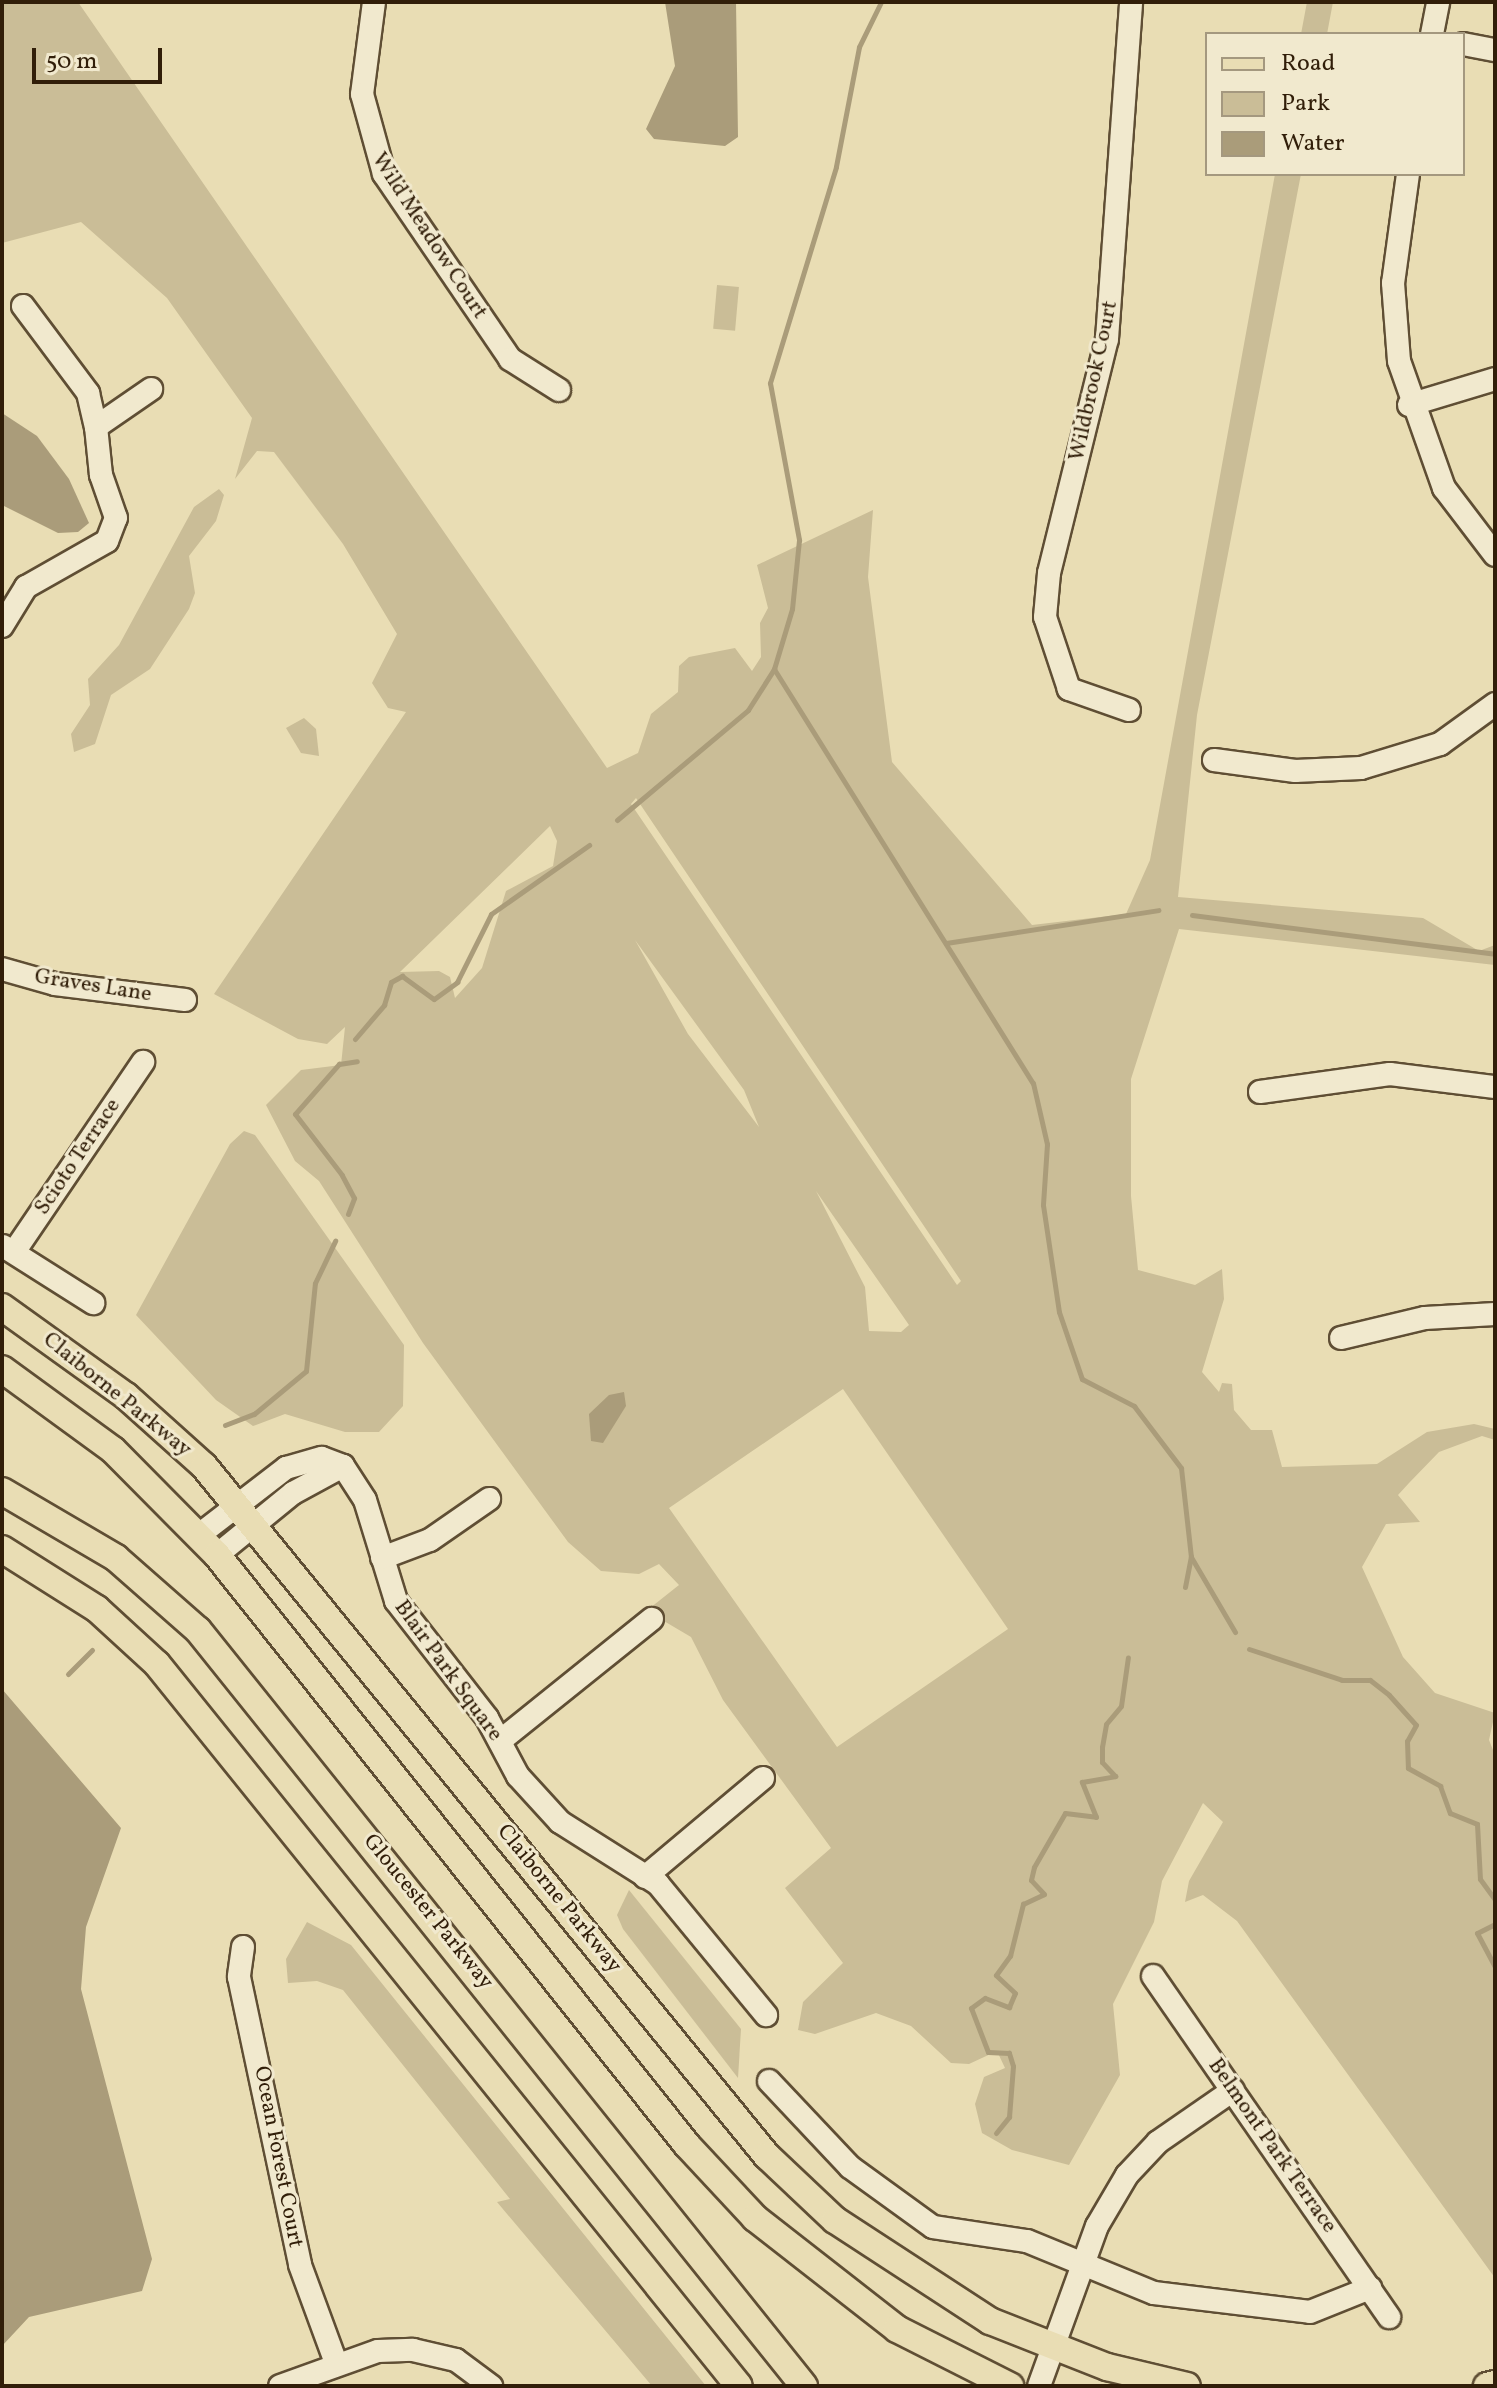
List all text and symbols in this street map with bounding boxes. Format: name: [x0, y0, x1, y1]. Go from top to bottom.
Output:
scale bar: [36, 32, 166, 82]
legend: [1205, 32, 1465, 176]
text: 50 m: [46, 45, 98, 79]
text: Road: [1281, 47, 1335, 81]
text: Park: [1281, 87, 1330, 121]
text: Water: [1281, 127, 1345, 161]
street label: Wild Meadow Court: [365, 148, 493, 324]
street label: Wildbrook Court: [1064, 298, 1124, 464]
street label: Graves Lane: [33, 964, 153, 1008]
street label: Scioto Terrace: [29, 1094, 127, 1220]
street label: Claiborne Parkway: [37, 1327, 197, 1463]
street label: Blair Park Square: [388, 1595, 508, 1747]
street label: Claiborne Parkway: [491, 1819, 627, 1979]
street label: Gloucester Parkway: [357, 1829, 499, 1995]
street label: Belmont Park Terrace: [1202, 2053, 1342, 2239]
street label: Ocean Forest Court: [247, 2064, 309, 2250]

